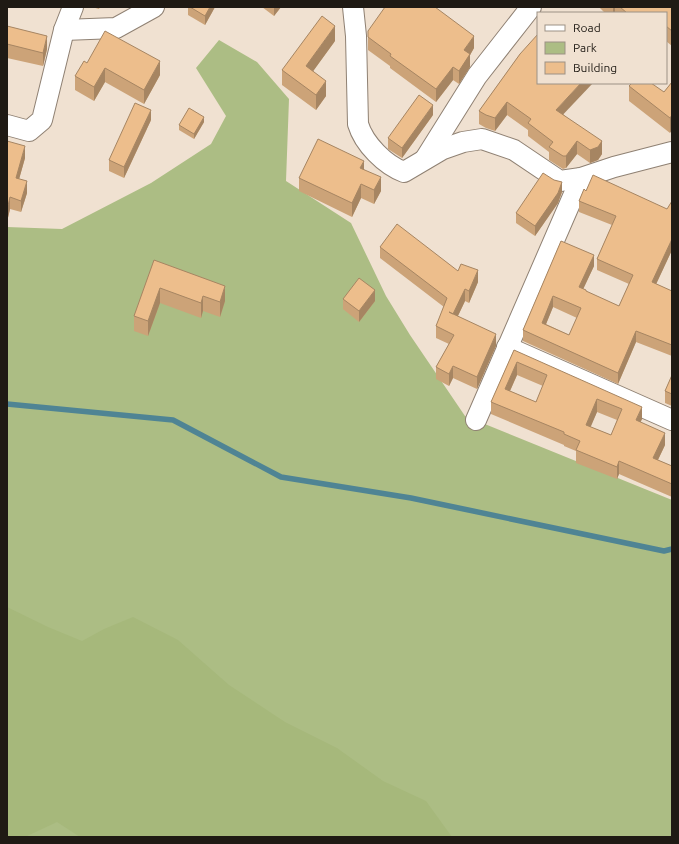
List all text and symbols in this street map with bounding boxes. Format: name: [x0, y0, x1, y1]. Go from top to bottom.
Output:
legend: [537, 12, 667, 84]
text: Road: [573, 21, 601, 34]
text: Park: [573, 41, 597, 54]
text: Building: [573, 61, 617, 74]

